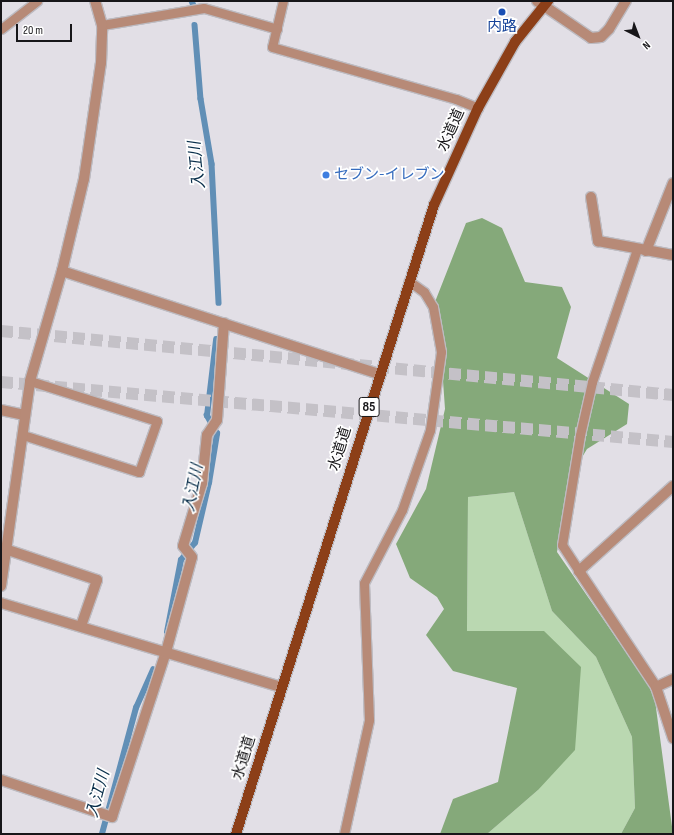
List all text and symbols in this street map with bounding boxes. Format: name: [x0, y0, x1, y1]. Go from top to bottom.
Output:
marker: 内路: [497, 7, 507, 17]
scale bar: [18, 16, 74, 42]
north arrow: [618, 16, 658, 56]
place label: 内路: [487, 18, 517, 36]
text: 20 m: [23, 23, 43, 38]
text: N: [640, 38, 653, 52]
street label: 水道道: [434, 106, 468, 154]
water label: 入江川: [186, 140, 210, 190]
place label: セブン-イレブン: [334, 166, 445, 184]
marker: セブン-イレブン: [321, 170, 331, 180]
road number: 85: [358, 395, 380, 419]
street label: 水道道: [325, 425, 355, 473]
water label: 入江川: [180, 463, 208, 513]
street label: 水道道: [229, 734, 259, 782]
water label: 入江川: [84, 768, 114, 820]

